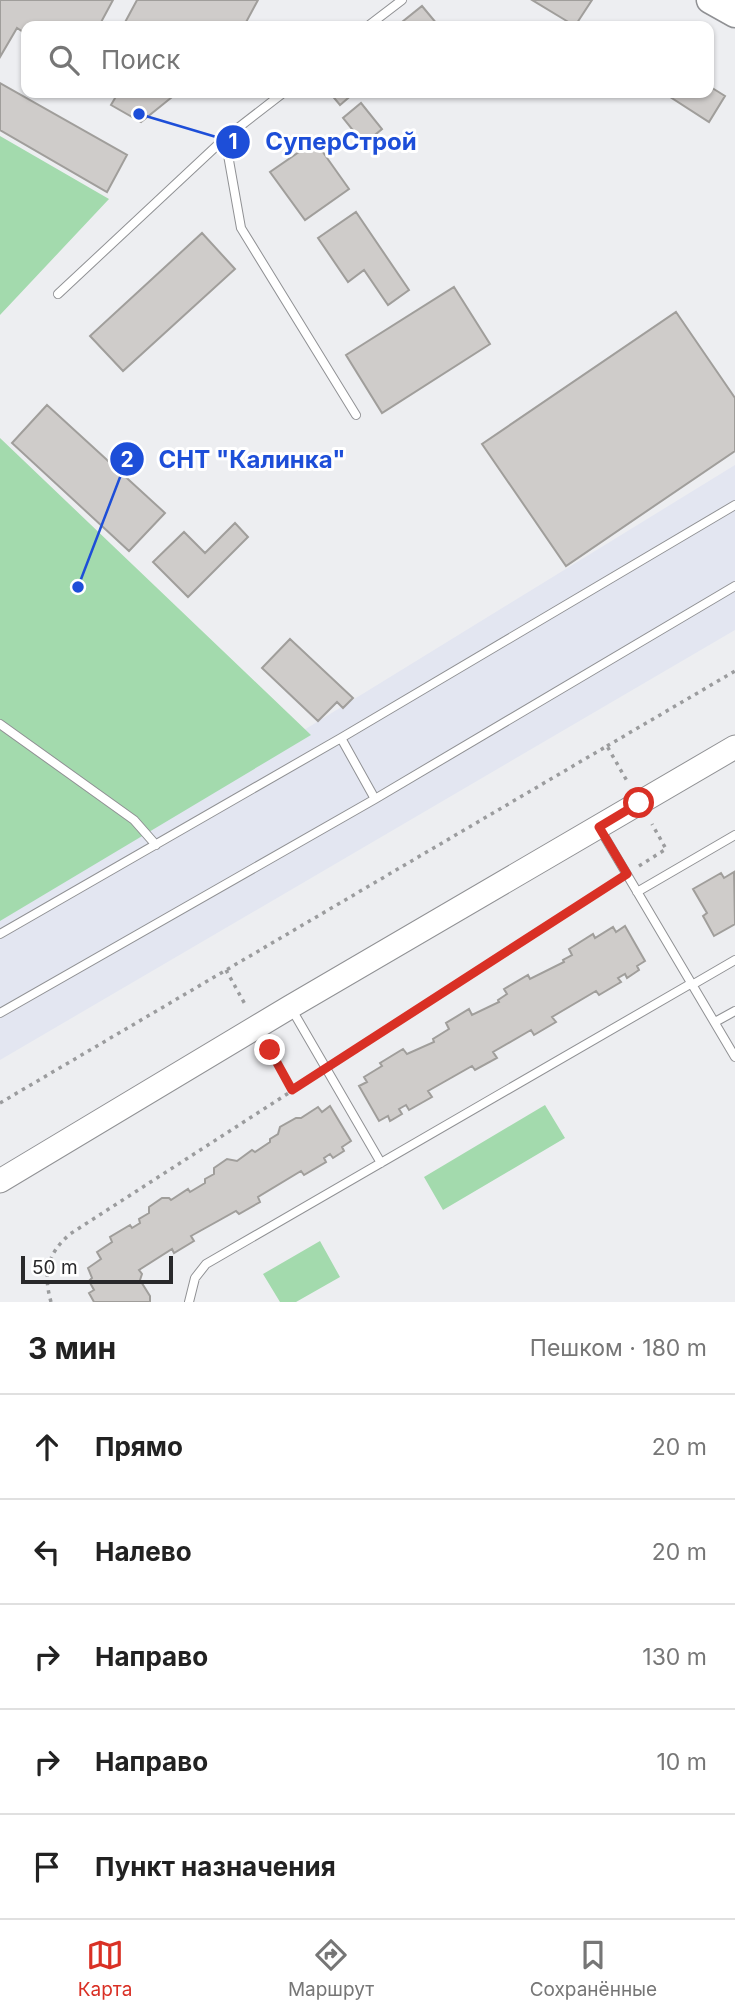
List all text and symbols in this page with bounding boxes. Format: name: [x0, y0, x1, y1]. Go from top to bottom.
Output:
search box: [21, 21, 714, 98]
icon: search: [45, 41, 83, 79]
text: Поиск: [101, 44, 180, 75]
callout: СуперСтрой: [216, 119, 430, 164]
text: СуперСтрой: [265, 127, 417, 156]
text: 1: [228, 129, 238, 154]
callout: СНТ "Калинка": [109, 437, 359, 482]
text: СНТ "Калинка": [159, 445, 345, 474]
text: 2: [120, 447, 134, 472]
route start: [623, 787, 654, 818]
route end: [254, 1034, 285, 1065]
scale bar: [21, 1253, 173, 1285]
text: 50 m: [32, 1256, 78, 1279]
text: 3 мин: [28, 1330, 116, 1366]
text: Пешком · 180 m: [530, 1334, 707, 1362]
icon: ahead: [28, 1428, 66, 1466]
text: Прямо: [95, 1431, 183, 1462]
text: 20 m: [652, 1433, 707, 1461]
icon: left: [28, 1533, 66, 1571]
text: Налево: [95, 1536, 192, 1567]
text: 20 m: [652, 1538, 707, 1566]
icon: right: [28, 1638, 66, 1676]
text: Направо: [95, 1641, 208, 1672]
text: 130 m: [642, 1643, 707, 1671]
icon: right: [28, 1743, 66, 1781]
text: Направо: [95, 1746, 208, 1777]
text: 10 m: [657, 1748, 707, 1776]
icon: arrive: [28, 1848, 66, 1886]
text: Пункт назначения: [95, 1851, 336, 1882]
tab: Карта: [78, 1936, 132, 2001]
tab: Маршрут: [288, 1936, 374, 2001]
tab: Сохранённые: [530, 1936, 657, 2001]

